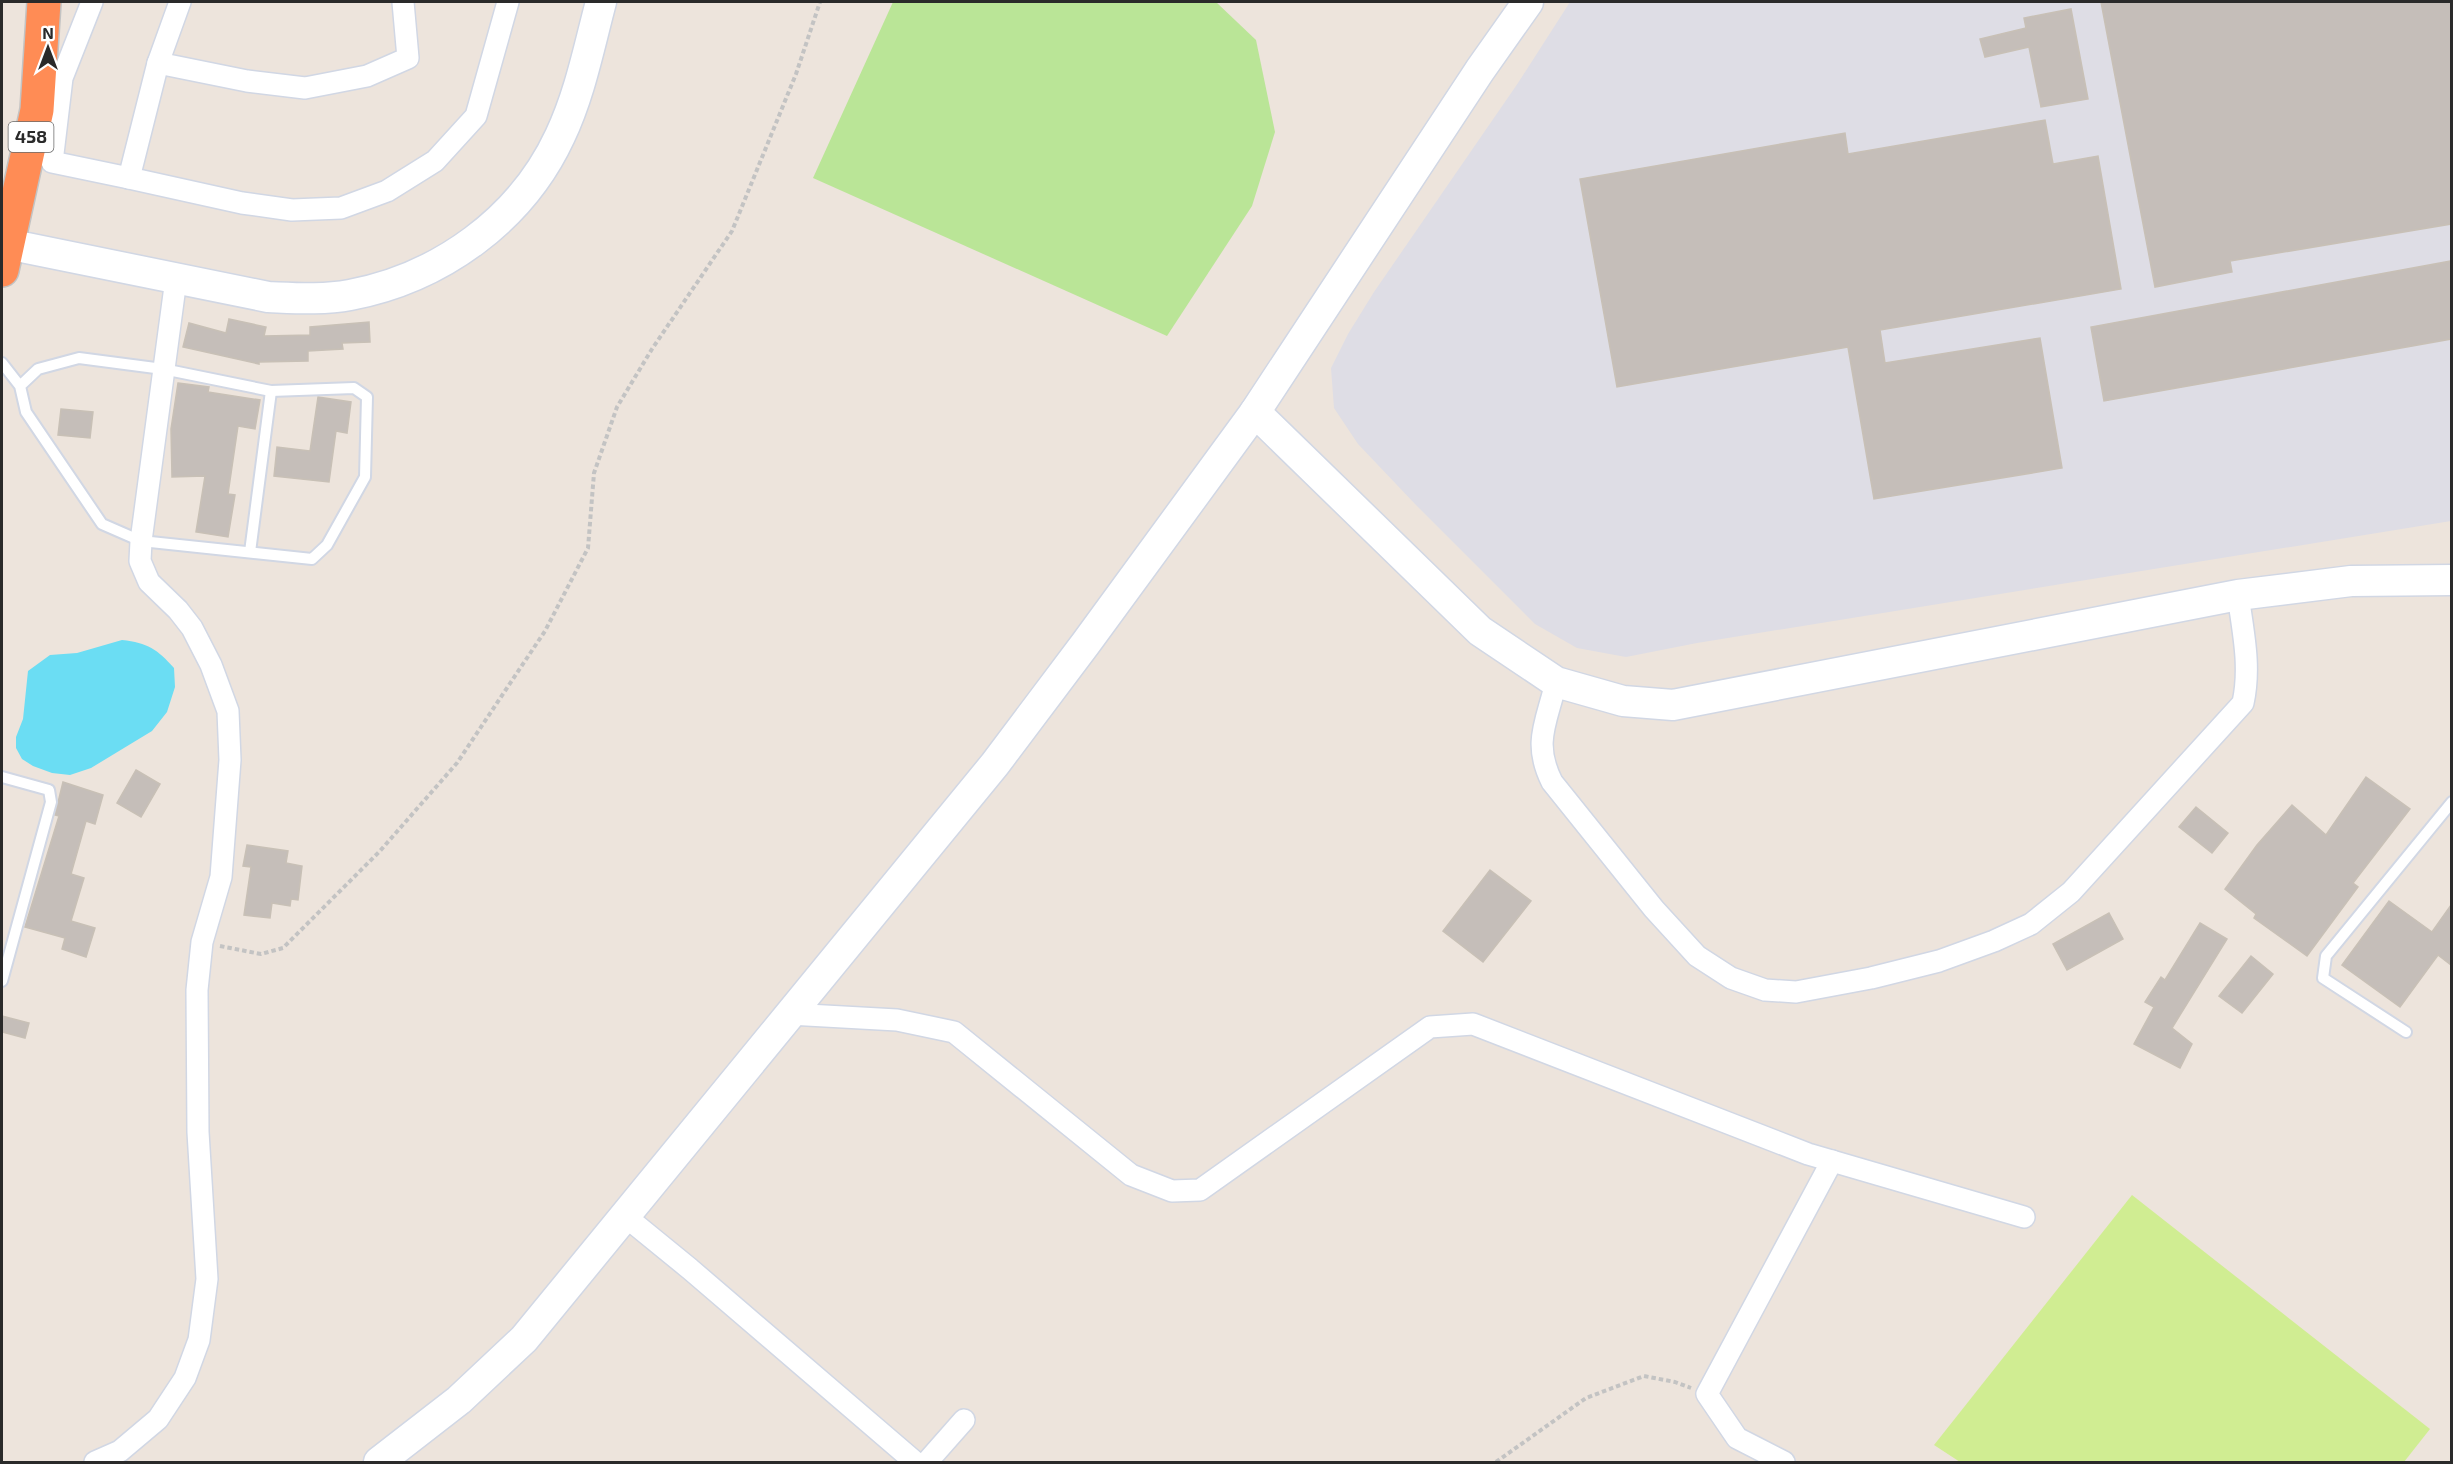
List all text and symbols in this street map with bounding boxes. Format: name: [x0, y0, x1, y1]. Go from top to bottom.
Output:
north arrow: [18, 18, 78, 78]
text: N: [42, 23, 54, 42]
road number: 458: [9, 122, 54, 152]

